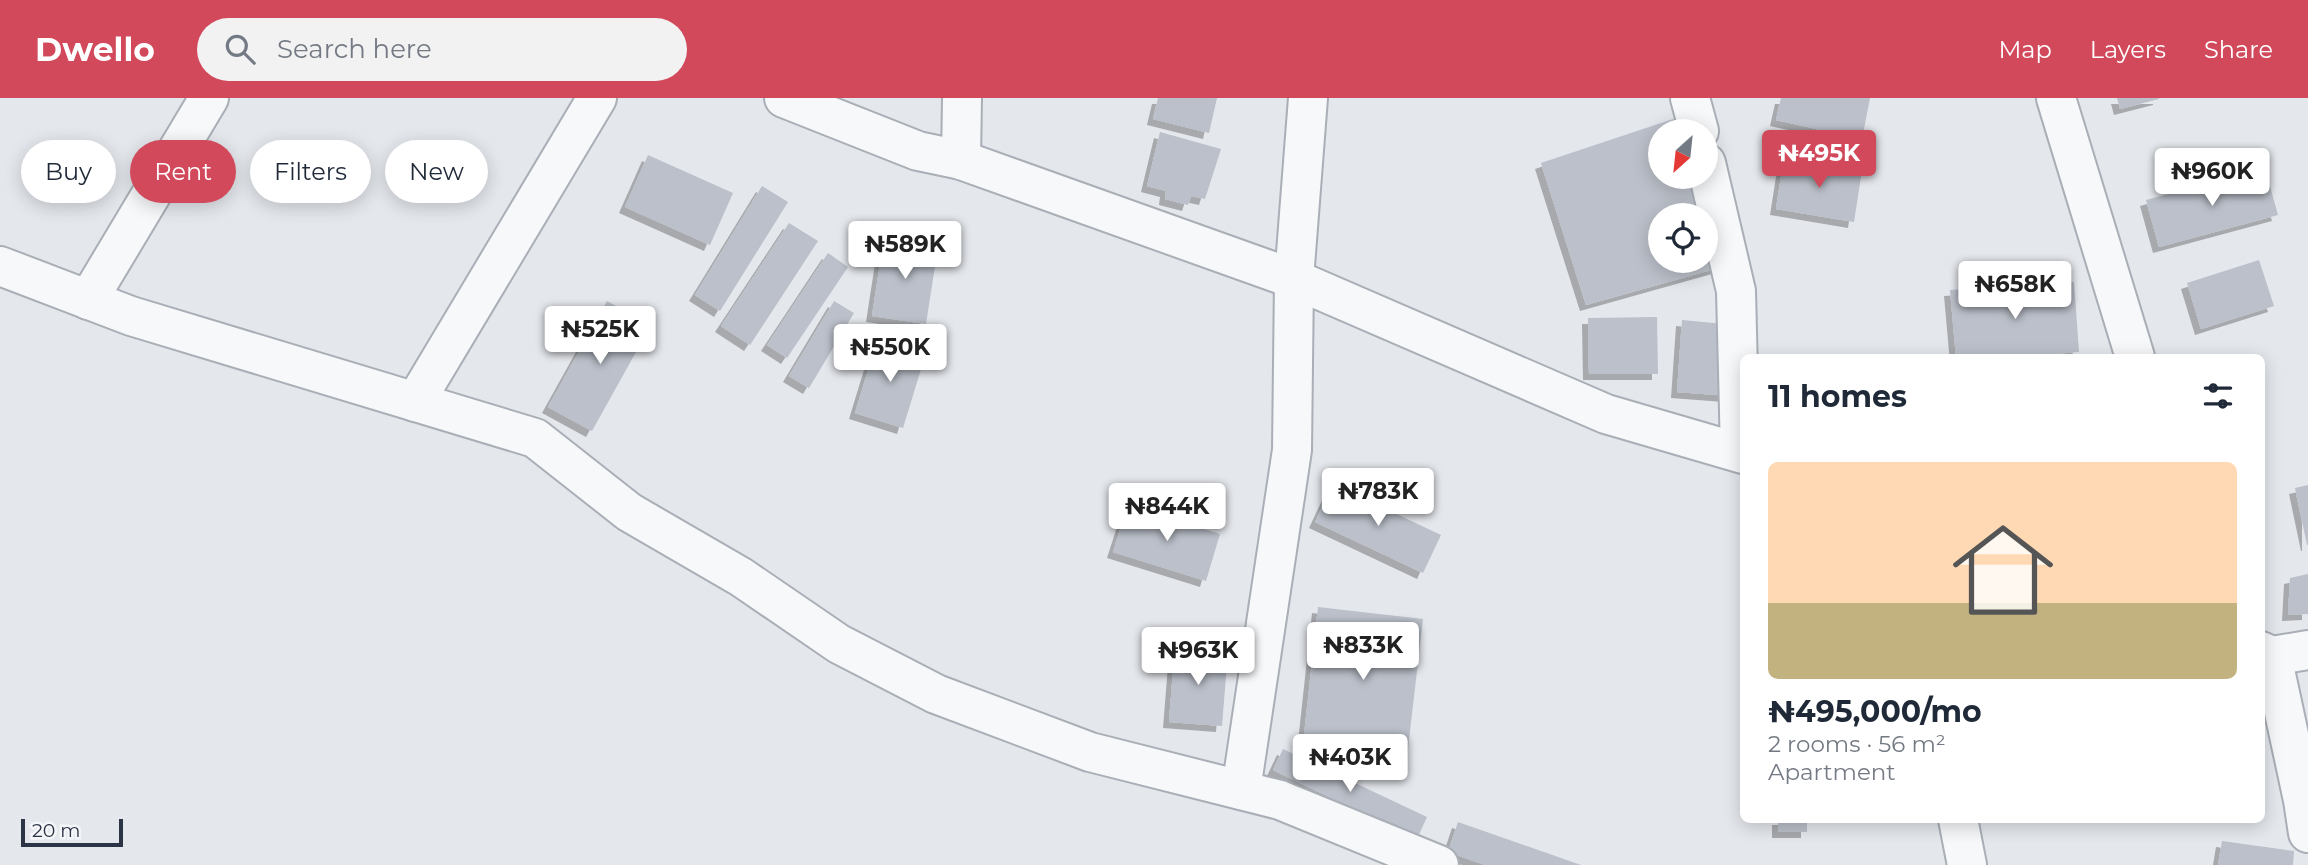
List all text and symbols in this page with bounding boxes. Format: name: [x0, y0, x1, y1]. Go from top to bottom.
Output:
search box: [197, 18, 687, 81]
text: Dwello: [35, 29, 155, 69]
icon: search: [221, 30, 259, 68]
text: Search here: [277, 33, 432, 65]
text: Map: [1998, 35, 2052, 64]
text: Layers: [2090, 35, 2166, 64]
text: Share: [2204, 35, 2273, 64]
north arrow: [1648, 119, 1718, 189]
map controls: [1648, 119, 1718, 273]
pin: ₦495K: [1770, 130, 1868, 190]
text: ₦495K: [1778, 139, 1860, 167]
chip: Buy: [21, 140, 116, 203]
chip: Rent: [130, 140, 236, 203]
chip: Filters: [250, 140, 371, 203]
chip: New: [385, 140, 488, 203]
pin: ₦960K: [2163, 148, 2261, 208]
text: ₦960K: [2171, 157, 2253, 185]
button: locate: [1648, 203, 1718, 273]
pin: ₦589K: [856, 222, 954, 281]
text: ₦589K: [864, 230, 946, 258]
pin: ₦658K: [1966, 262, 2064, 321]
text: ₦658K: [1974, 270, 2056, 298]
pin: ₦525K: [551, 306, 649, 366]
text: ₦525K: [561, 315, 639, 343]
pin: ₦550K: [841, 324, 939, 384]
text: ₦550K: [850, 333, 930, 361]
icon: filters: [2199, 377, 2237, 415]
text: 11 homes: [1768, 378, 1907, 415]
pin: ₦783K: [1329, 468, 1427, 528]
text: ₦783K: [1338, 477, 1418, 505]
pin: ₦844K: [1118, 484, 1216, 543]
text: ₦844K: [1125, 492, 1209, 520]
icon: home: [1940, 507, 2066, 633]
pin: ₦833K: [1314, 622, 1412, 682]
pin: ₦963K: [1149, 628, 1247, 687]
text: ₦833K: [1323, 631, 1403, 659]
text: ₦963K: [1158, 636, 1238, 664]
text: ₦495,000/mo: [1768, 693, 1982, 730]
text: 2 rooms · 56 m²: [1768, 730, 1946, 758]
pin: ₦403K: [1301, 734, 1399, 794]
text: ₦403K: [1309, 743, 1391, 771]
text: Apartment: [1768, 758, 1896, 786]
scale bar: [21, 816, 122, 848]
text: 20 m: [32, 819, 80, 842]

